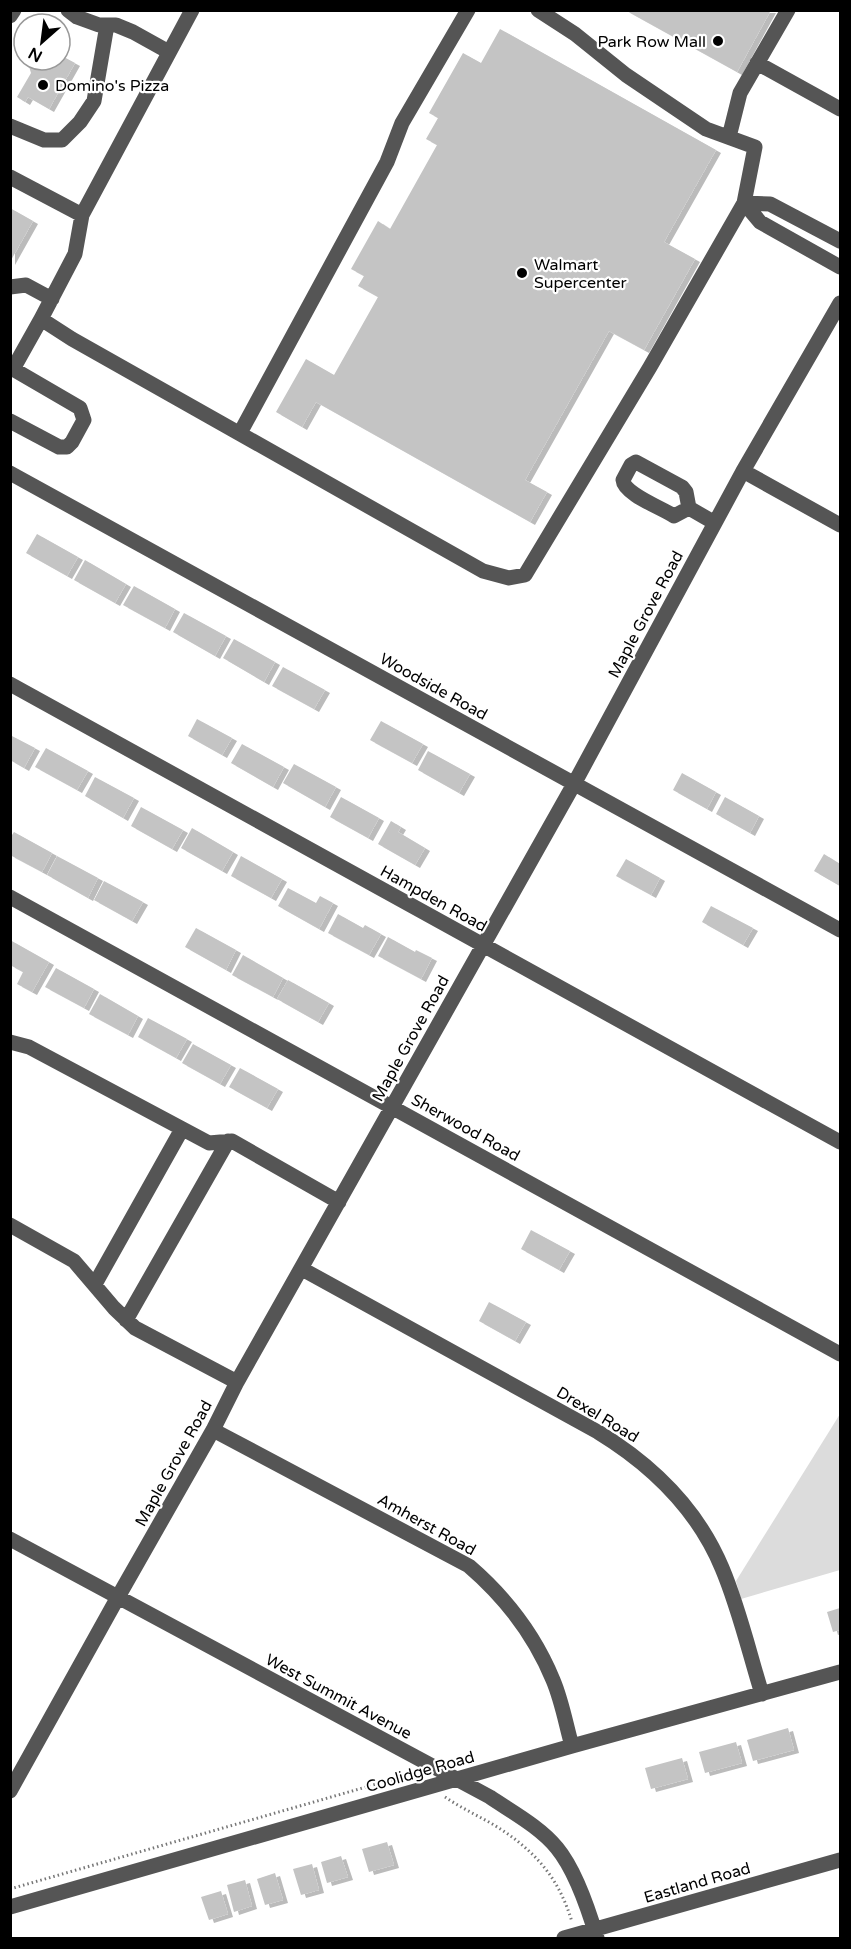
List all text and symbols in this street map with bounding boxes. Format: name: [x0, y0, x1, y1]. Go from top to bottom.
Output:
north arrow: [12, 12, 72, 72]
place label: Park Row Mall: [597, 32, 706, 52]
marker: Park Row Mall: [711, 34, 725, 48]
text: N: [25, 43, 46, 66]
place label: Domino's Pizza: [55, 76, 169, 96]
marker: Domino's Pizza: [36, 78, 50, 92]
place label: Walmart Supercenter: [534, 255, 628, 293]
marker: Walmart Supercenter: [515, 266, 529, 280]
street label: Maple Grove Road: [604, 547, 688, 681]
street label: Woodside Road: [376, 649, 491, 725]
street label: Hampden Road: [377, 861, 490, 936]
street label: Maple Grove Road: [368, 972, 454, 1105]
street label: Sherwood Road: [408, 1090, 523, 1166]
street label: Drexel Road: [553, 1382, 642, 1447]
street label: Maple Grove Road: [131, 1397, 217, 1530]
street label: Amherst Road: [374, 1490, 479, 1560]
street label: West Summit Avenue: [262, 1650, 415, 1744]
street label: Coolidge Road: [364, 1747, 477, 1797]
street label: Eastland Road: [642, 1858, 753, 1908]

